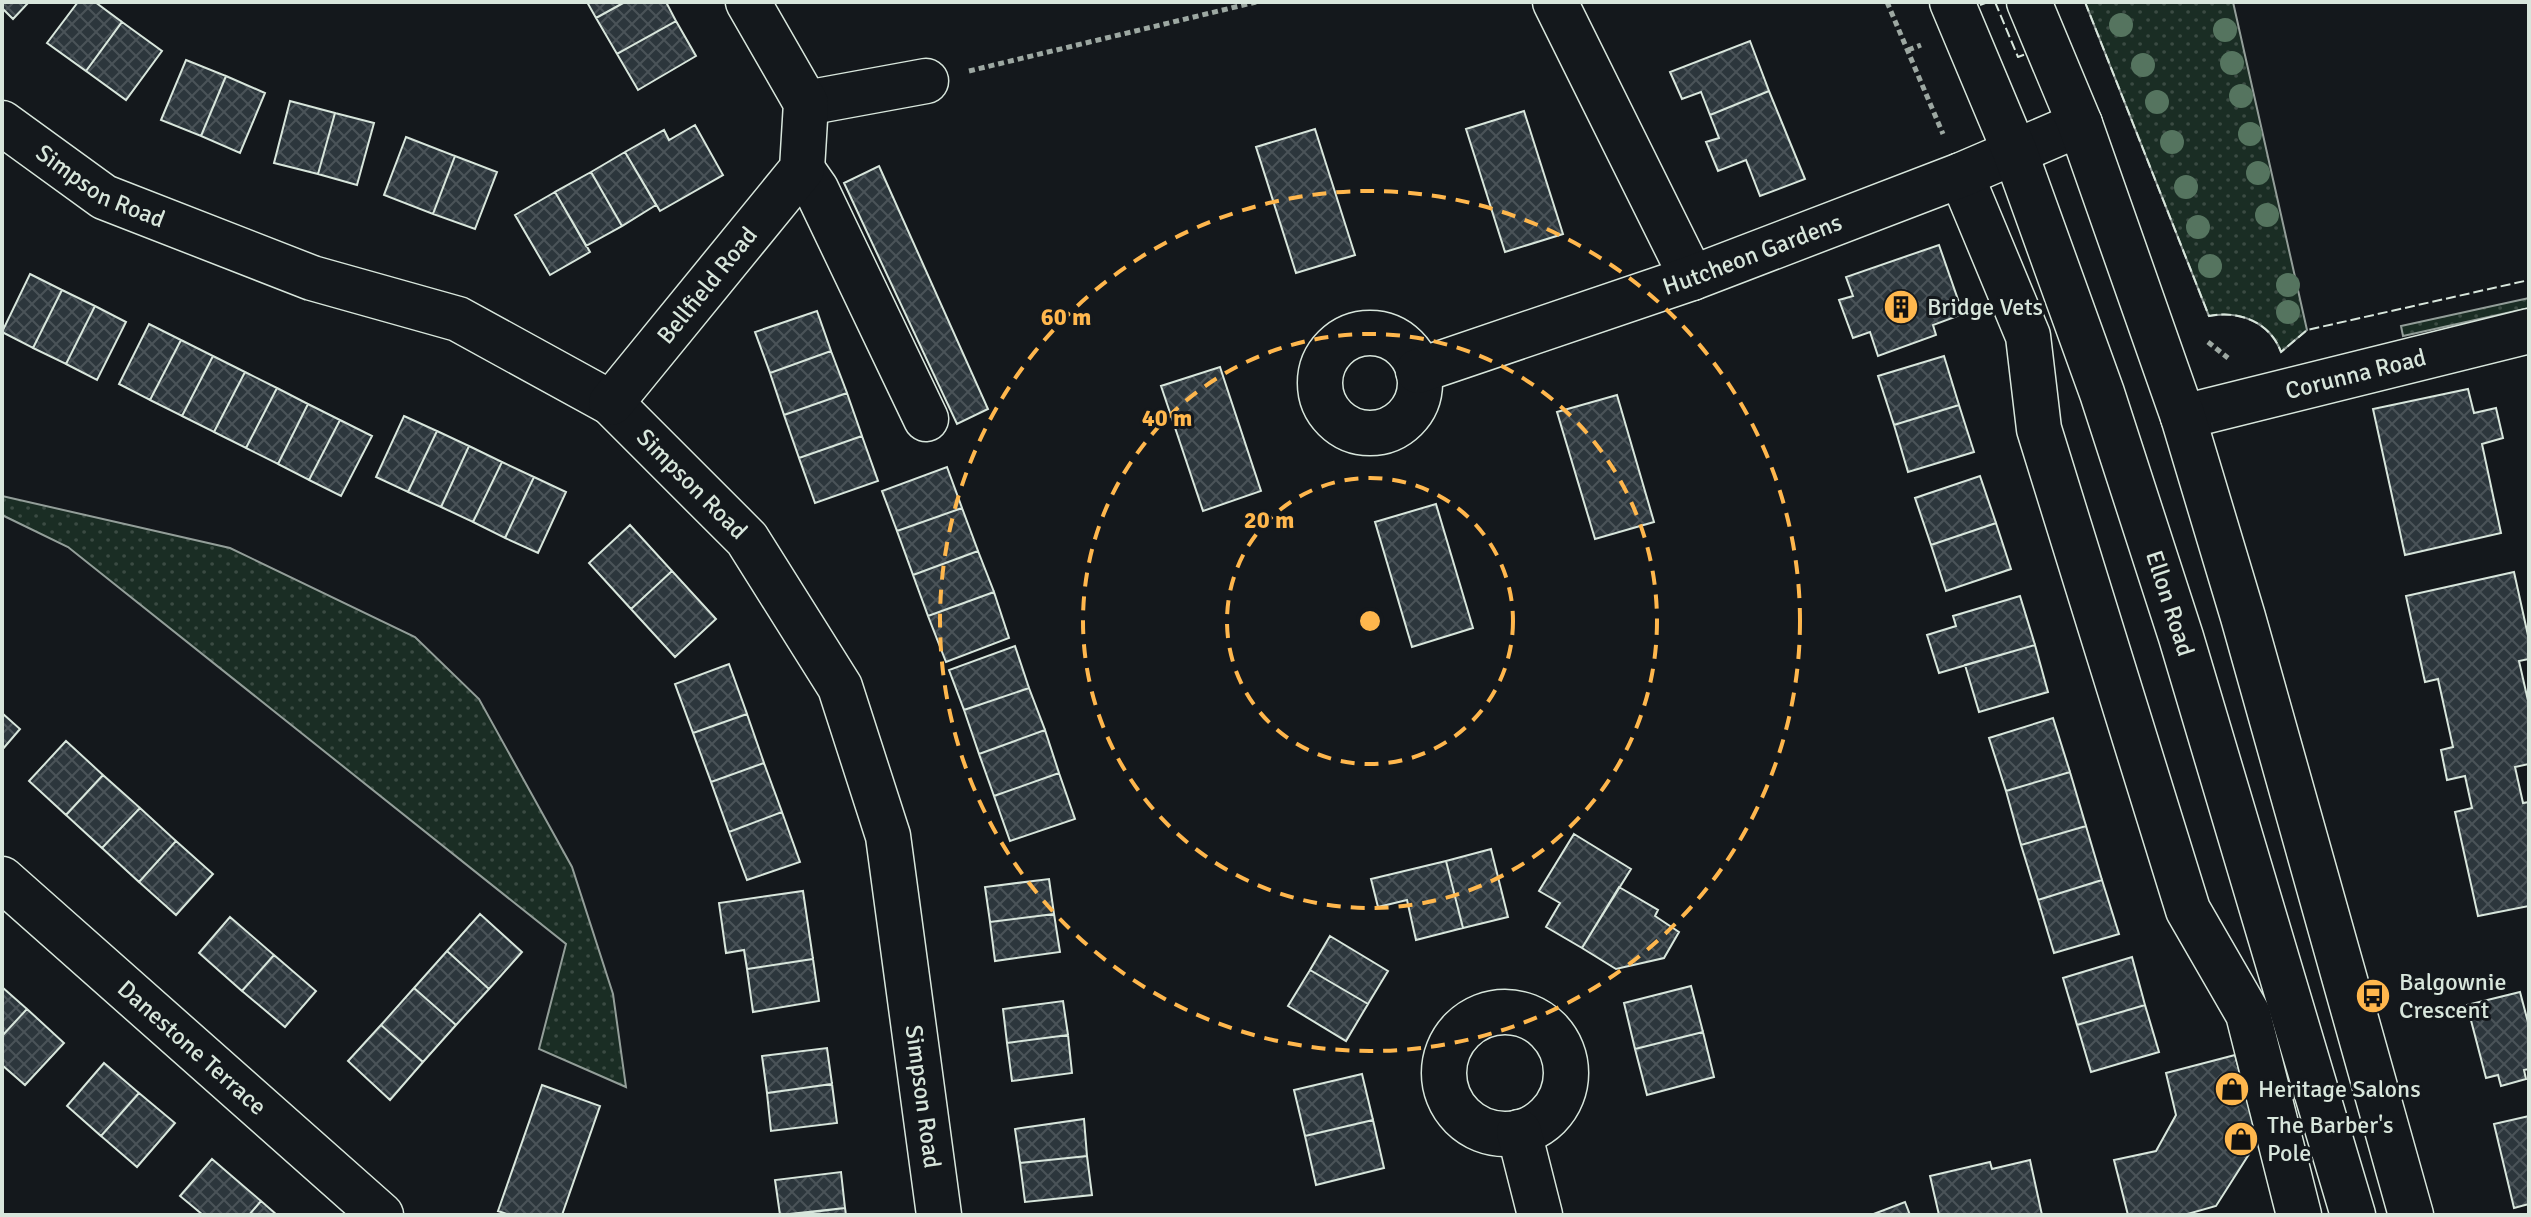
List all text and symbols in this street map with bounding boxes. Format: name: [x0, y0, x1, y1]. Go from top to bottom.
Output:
street label: Simpson Road: [30, 138, 169, 234]
street label: Hutcheon Gardens: [1659, 207, 1846, 302]
street label: Bellfield Road: [650, 221, 764, 350]
building icon: Bridge Vets: [1882, 288, 1920, 326]
place label: Bridge Vets: [1927, 292, 2043, 322]
text: 60 m: [1041, 302, 1091, 332]
street label: Corunna Road: [2282, 342, 2429, 406]
text: 40 m: [1142, 403, 1192, 433]
street label: Simpson Road: [630, 422, 754, 546]
text: 20 m: [1244, 505, 1294, 535]
street label: Ellon Road: [2139, 547, 2201, 660]
centre of rings: [1356, 607, 1384, 635]
place label: Balgownie Crescent: [2399, 967, 2506, 1025]
street label: Danestone Terrace: [111, 974, 273, 1121]
bus stop icon: Balgownie Crescent: [2354, 977, 2392, 1015]
street label: Simpson Road: [899, 1023, 948, 1170]
shop icon: Heritage Salons: [2213, 1070, 2251, 1108]
place label: Heritage Salons: [2258, 1074, 2421, 1104]
place label: The Barber's Pole: [2267, 1110, 2394, 1168]
shop icon: The Barber's Pole: [2222, 1120, 2260, 1158]

